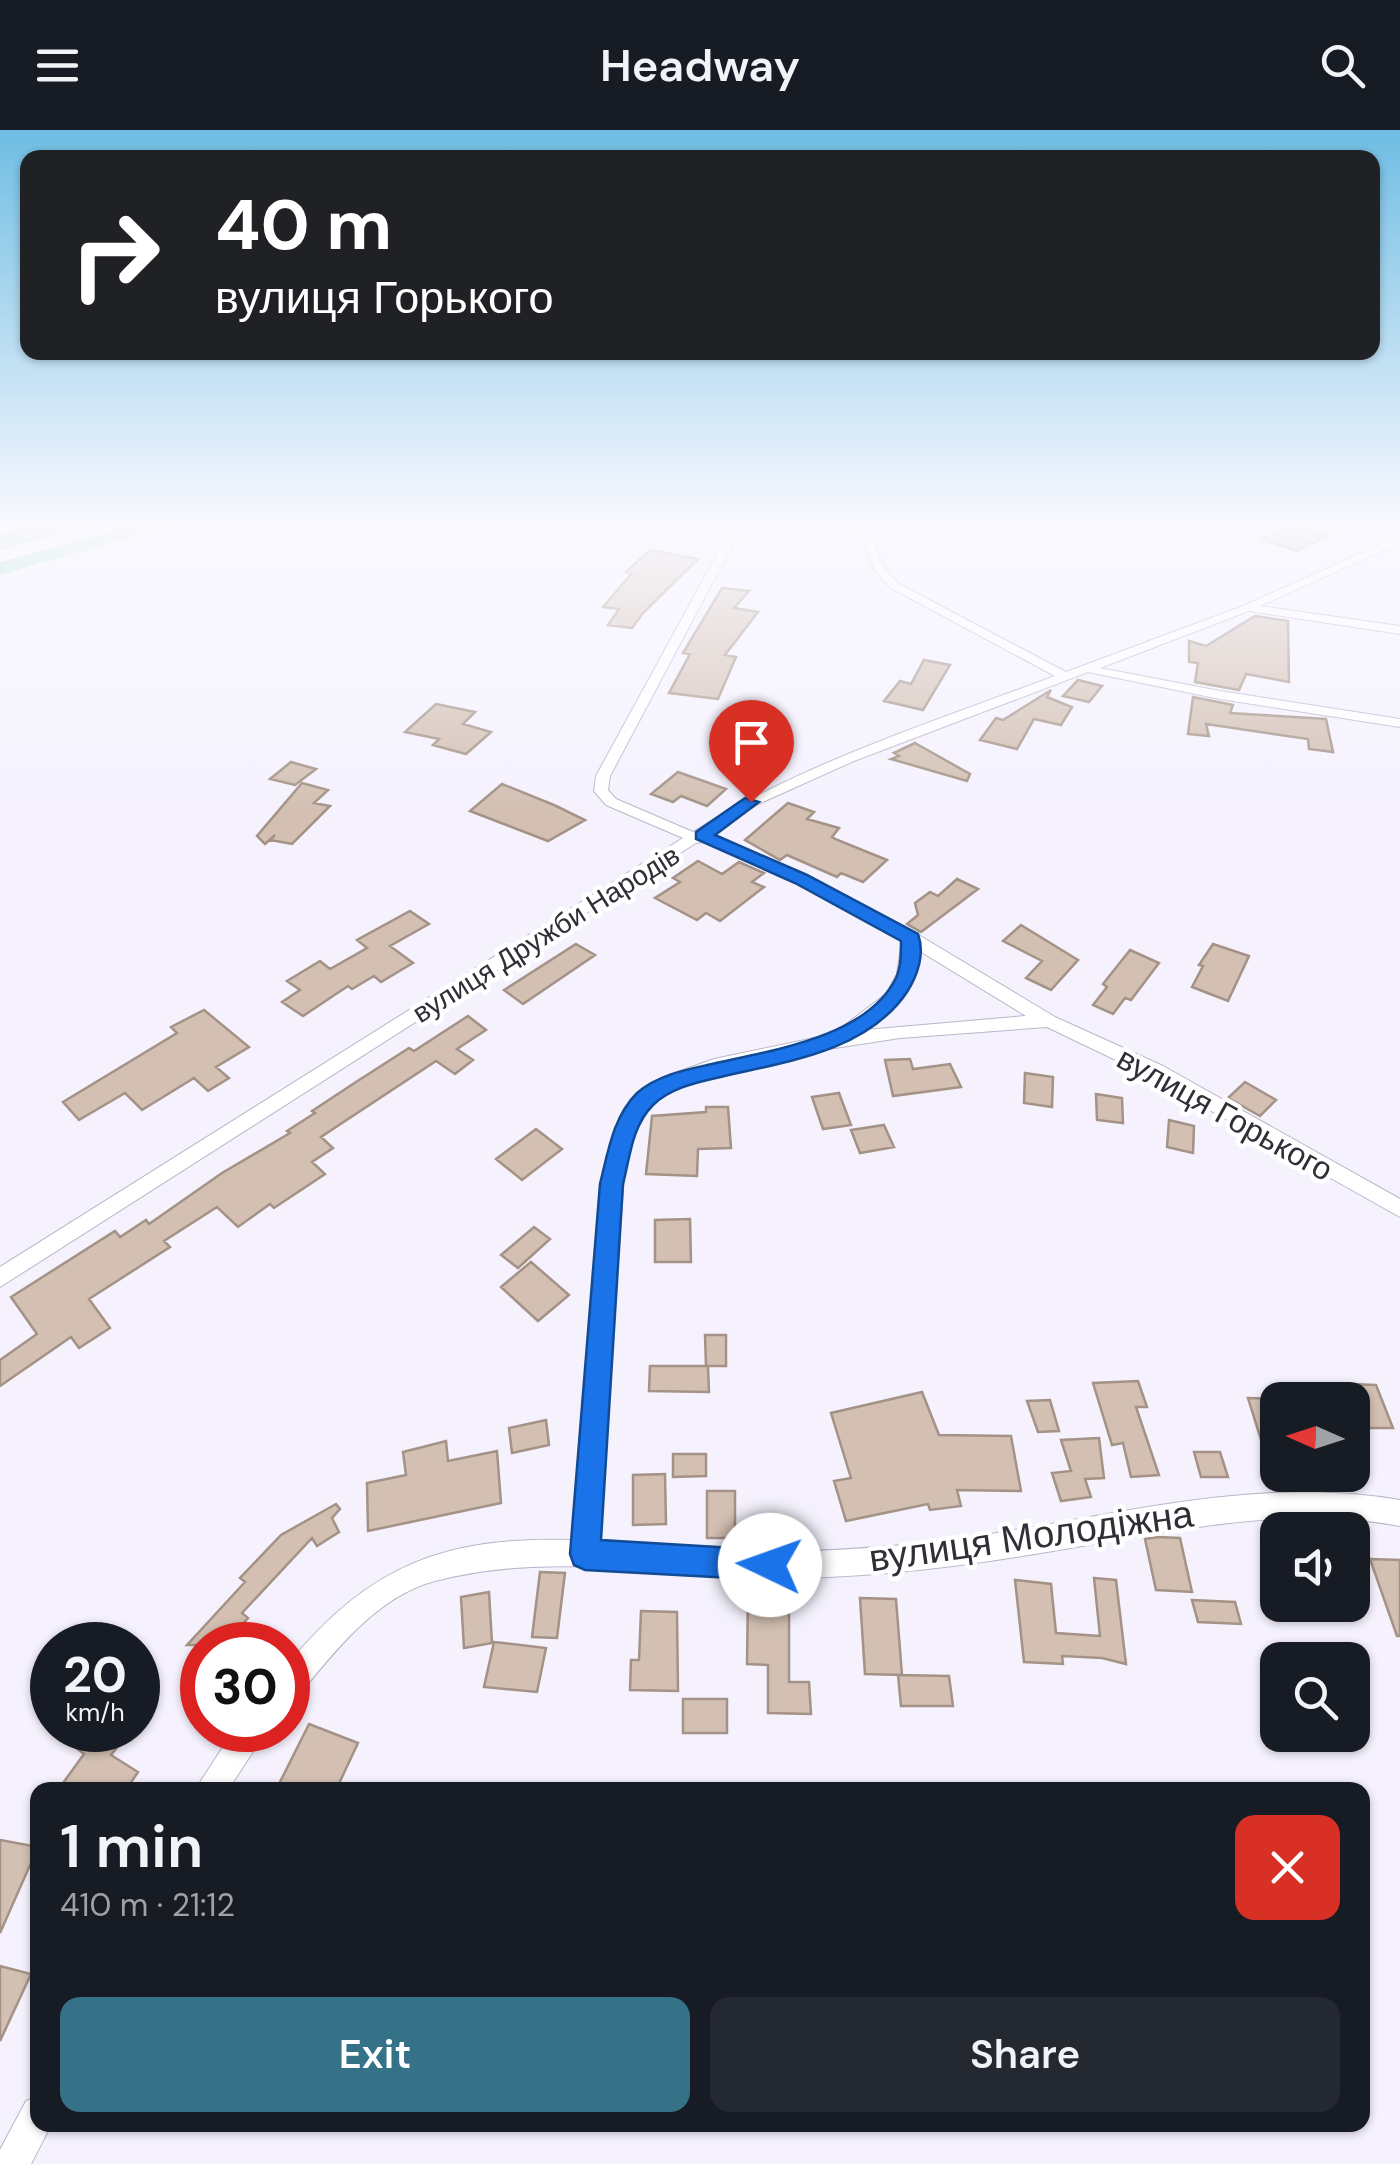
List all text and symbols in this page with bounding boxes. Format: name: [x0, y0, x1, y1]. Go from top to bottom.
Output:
text: Headway: [600, 36, 800, 95]
icon: menu: [30, 38, 85, 93]
icon: search: [1315, 38, 1370, 93]
text: 40 m: [215, 180, 392, 271]
icon: right: [50, 190, 180, 320]
text: вулиця Горького: [215, 268, 553, 327]
pin: [709, 700, 794, 803]
icon: arrive: [724, 715, 779, 770]
street label: вулиця Дружби Народів: [405, 837, 687, 1031]
street label: вулиця Горького: [1110, 1037, 1340, 1191]
north arrow: [1260, 1382, 1370, 1492]
map controls: [1260, 1382, 1370, 1752]
street label: вулиця Молодіжна: [866, 1488, 1197, 1583]
button: sound: [1260, 1512, 1370, 1622]
position arrow: [718, 1513, 822, 1617]
speed limit sign: 30: [180, 1622, 310, 1752]
text: 20: [63, 1642, 127, 1708]
button: search: [1260, 1642, 1370, 1752]
text: km/h: [65, 1696, 125, 1729]
text: 1 min: [60, 1807, 203, 1886]
button: close: [1235, 1815, 1340, 1920]
text: 410 m · 21:12: [60, 1884, 235, 1926]
button: Exit: [60, 1997, 690, 2112]
button: Share: [710, 1997, 1340, 2112]

